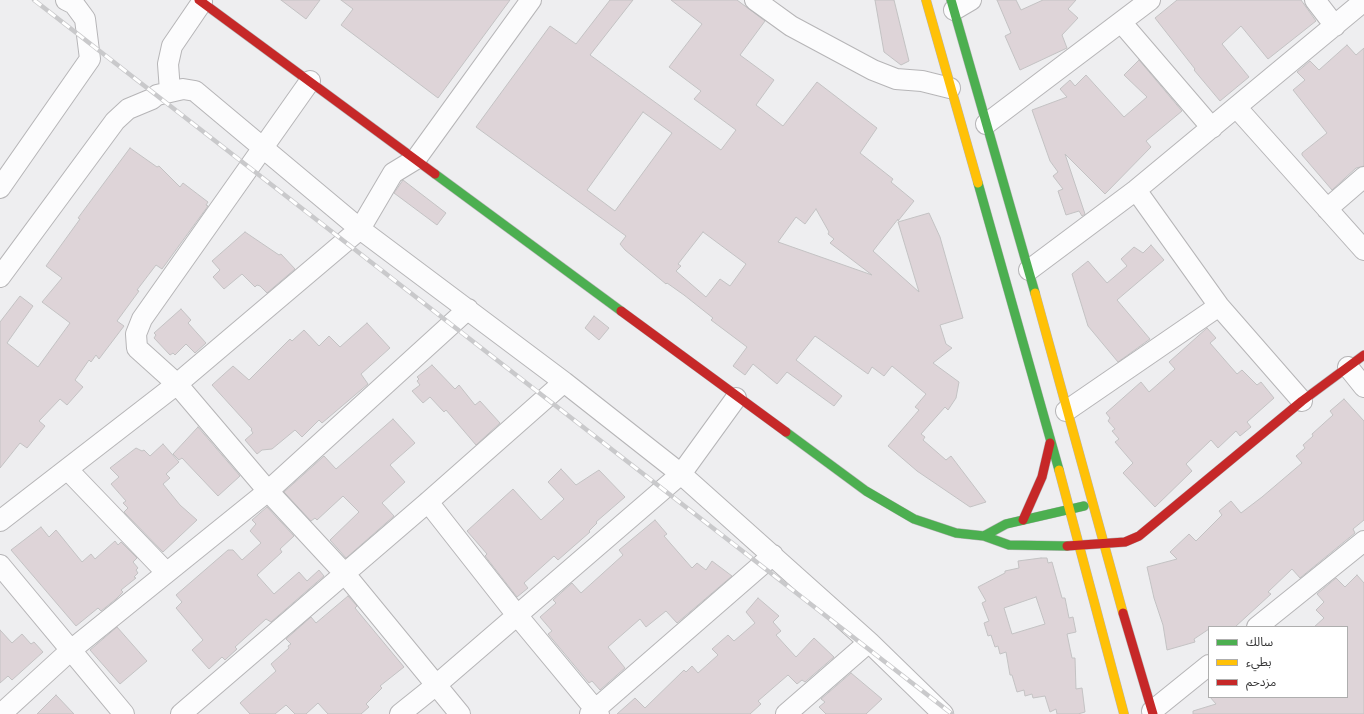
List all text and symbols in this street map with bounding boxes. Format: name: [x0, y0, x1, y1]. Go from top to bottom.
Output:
legend: [1208, 626, 1348, 698]
text: سالك: [1246, 630, 1273, 655]
text: بطيء: [1246, 650, 1272, 675]
text: مزدحم: [1246, 670, 1276, 695]

